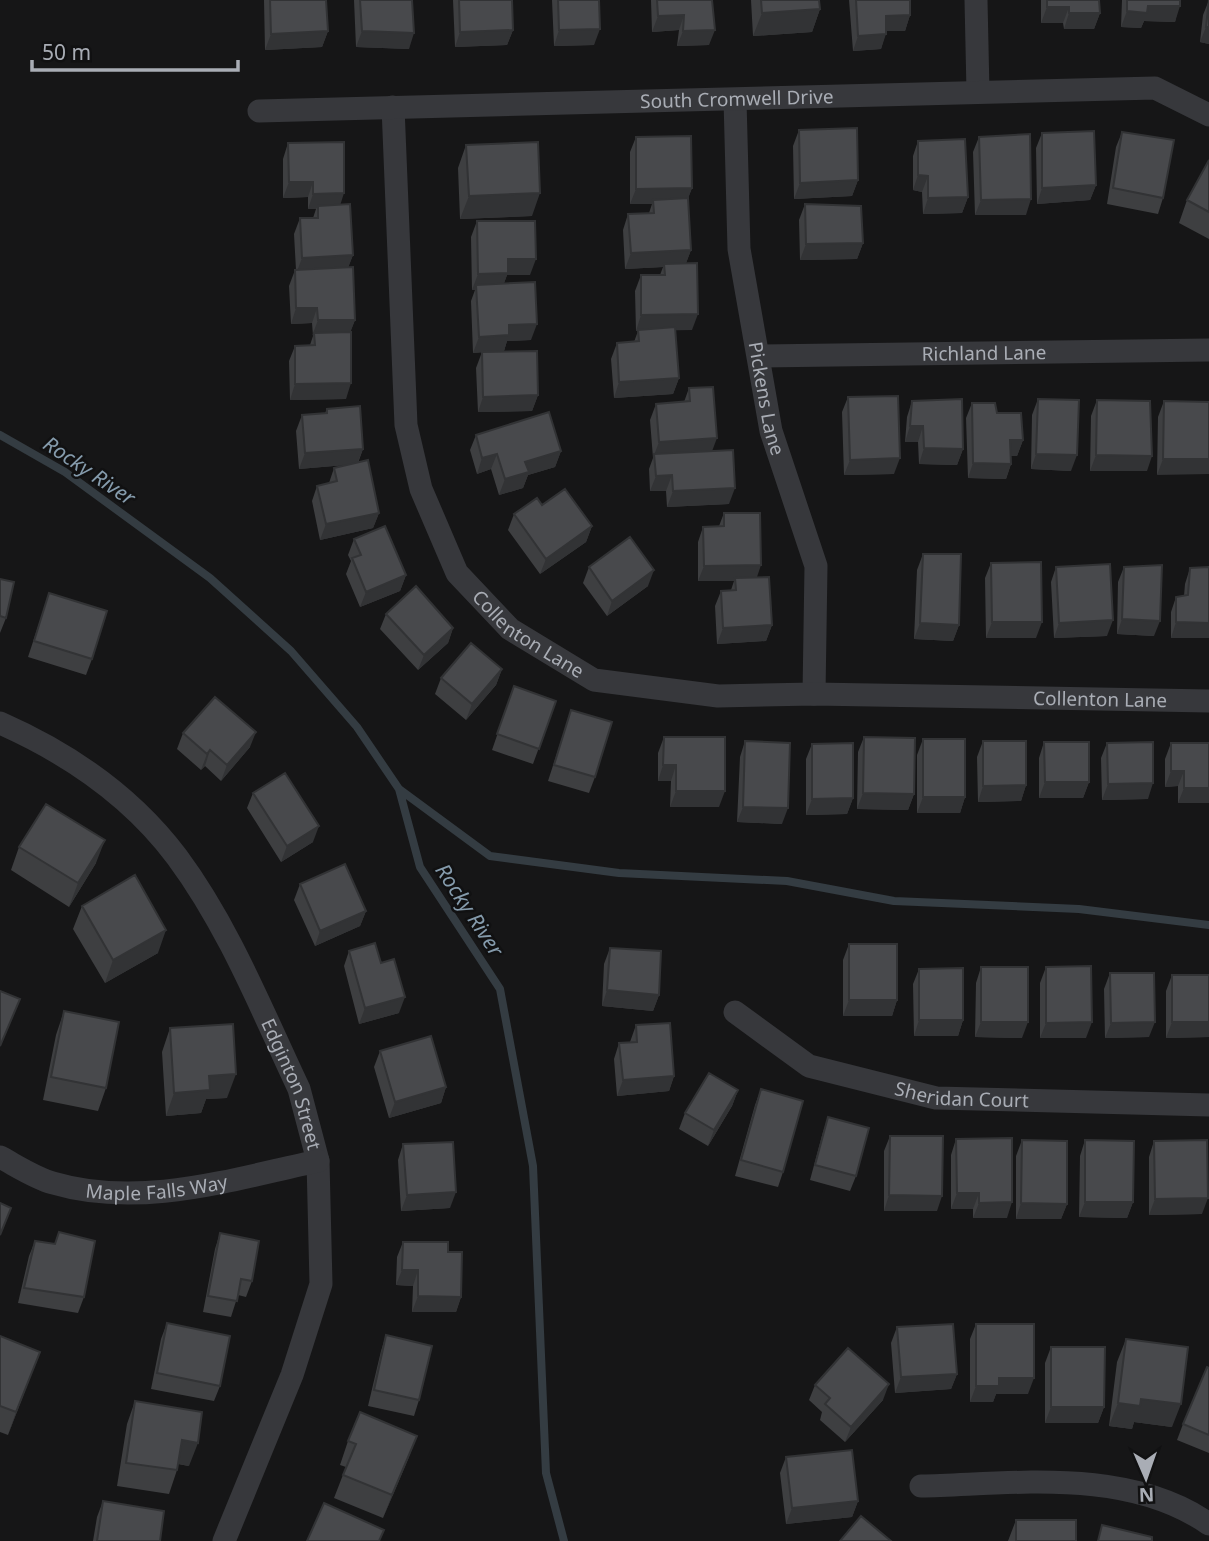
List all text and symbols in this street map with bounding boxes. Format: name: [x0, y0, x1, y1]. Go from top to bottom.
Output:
scale bar: [32, 28, 238, 72]
text: 50 m: [42, 38, 91, 66]
street label: South Cromwell Drive: [640, 83, 834, 114]
street label: Richland Lane: [921, 339, 1046, 367]
street label: Pickens Lane: [743, 340, 791, 459]
water label: Rocky River: [38, 429, 142, 512]
street label: Collenton Lane: [467, 584, 589, 684]
street label: Collenton Lane: [1033, 685, 1167, 713]
water label: Rocky River: [429, 858, 511, 963]
street label: Edginton Street: [255, 1014, 328, 1153]
street label: Sheridan Court: [892, 1075, 1029, 1113]
street label: Maple Falls Way: [84, 1168, 230, 1206]
north arrow: [1111, 1443, 1181, 1513]
text: N: [1138, 1482, 1155, 1508]

